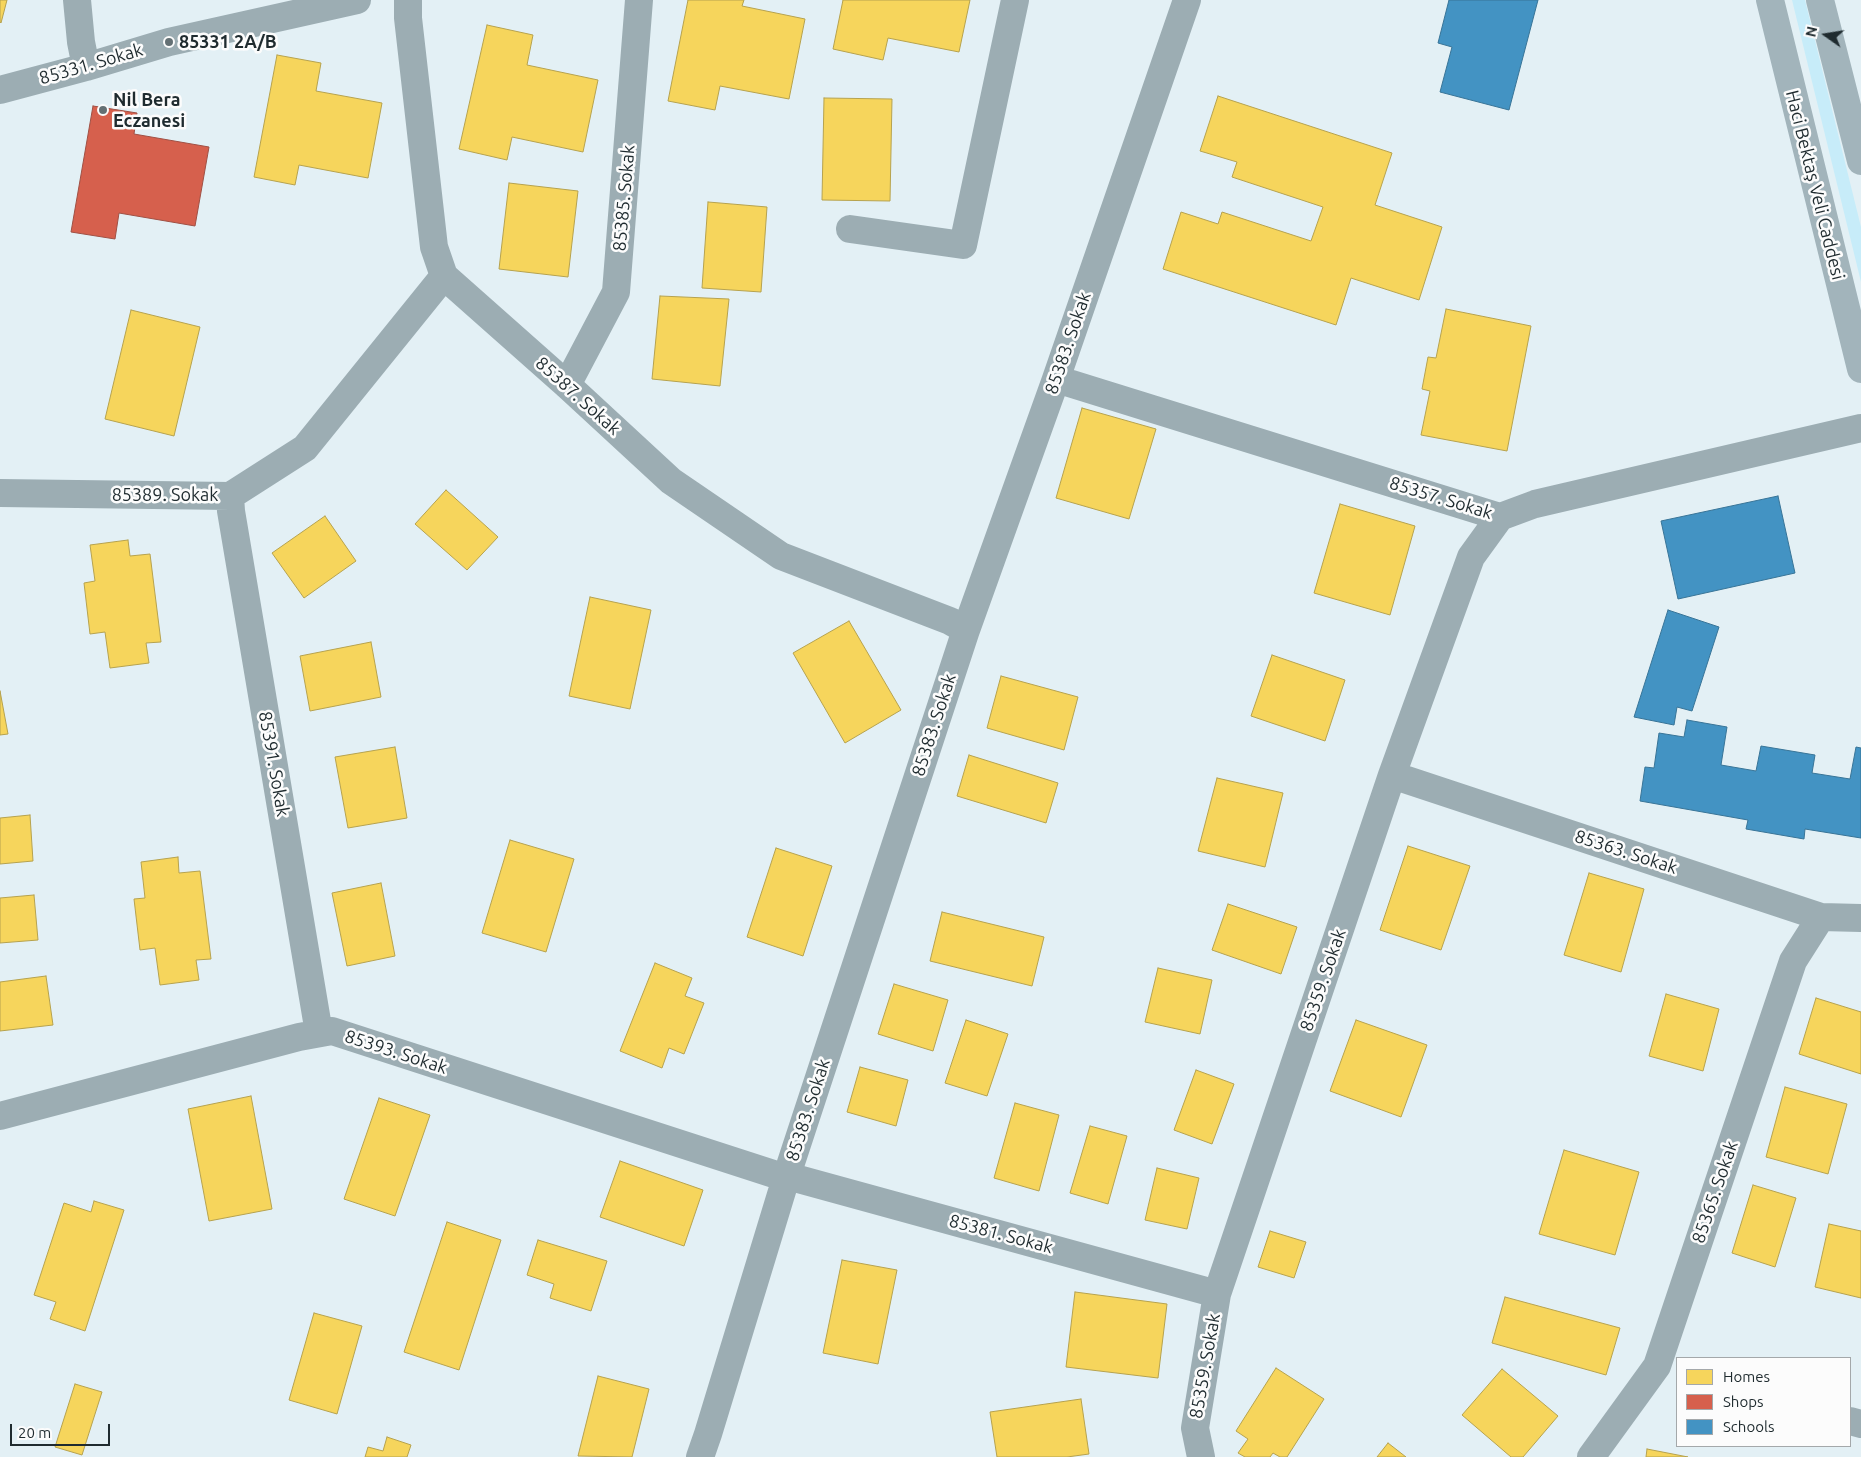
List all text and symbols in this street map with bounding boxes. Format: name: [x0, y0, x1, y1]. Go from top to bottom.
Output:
north arrow: [1801, 10, 1851, 60]
text: N: [1802, 25, 1820, 39]
place label: 85331 2A/B: [179, 31, 277, 53]
marker: 85331 2A/B: [163, 36, 175, 48]
street label: 85331. Sokak: [37, 39, 145, 89]
street label: Haci Bektaş Veli Caddesi: [1781, 88, 1849, 282]
place label: Nil Bera Eczanesi: [113, 89, 185, 132]
marker: Nil Bera Eczanesi: [97, 104, 109, 116]
street label: 85385. Sokak: [609, 144, 639, 252]
street label: 85383. Sokak: [1040, 289, 1096, 397]
street label: 85387. Sokak: [531, 352, 625, 440]
street label: 85357. Sokak: [1387, 472, 1495, 524]
street label: 85389. Sokak: [112, 484, 218, 506]
street label: 85383. Sokak: [907, 671, 961, 779]
street label: 85391. Sokak: [254, 710, 294, 818]
street label: 85363. Sokak: [1572, 825, 1680, 879]
street label: 85359. Sokak: [1295, 926, 1351, 1034]
street label: 85393. Sokak: [342, 1025, 450, 1079]
street label: 85383. Sokak: [781, 1056, 835, 1164]
street label: 85365. Sokak: [1687, 1138, 1743, 1246]
street label: 85381. Sokak: [947, 1210, 1055, 1258]
street label: 85359. Sokak: [1185, 1312, 1225, 1420]
legend: [1676, 1357, 1851, 1447]
text: Homes: [1723, 1368, 1770, 1385]
text: Shops: [1723, 1393, 1764, 1410]
scale bar: [12, 1414, 112, 1446]
text: Schools: [1723, 1418, 1774, 1435]
text: 20 m: [18, 1424, 51, 1441]

